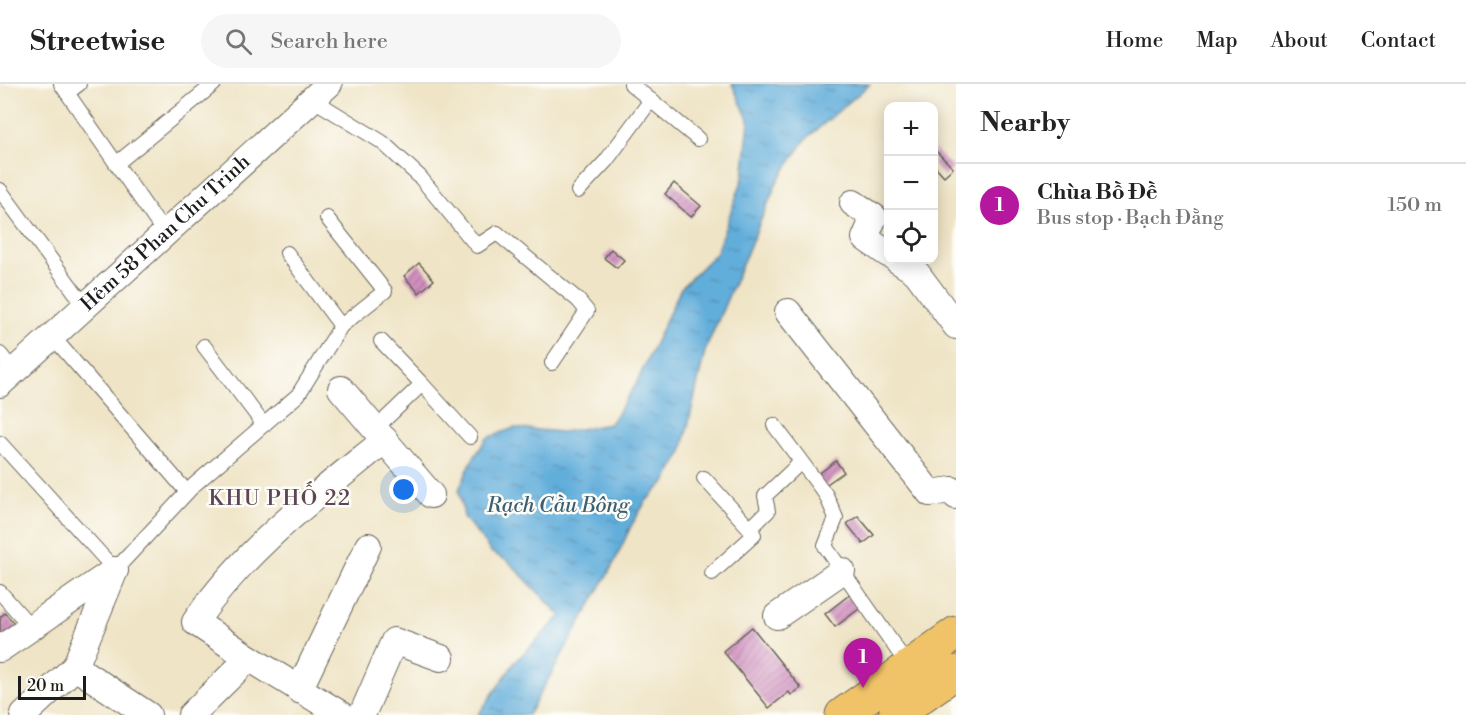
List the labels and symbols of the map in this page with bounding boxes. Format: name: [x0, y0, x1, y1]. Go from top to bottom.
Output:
street label: Hẻm 58 Phan Chu Trinh: [75, 149, 256, 317]
your location: [389, 475, 418, 504]
district label: KHU PHỐ 22: [209, 481, 351, 512]
water label: Rạch Cầu Bông: [486, 493, 630, 519]
pin: 1: [844, 638, 882, 688]
scale bar: [18, 673, 86, 700]

